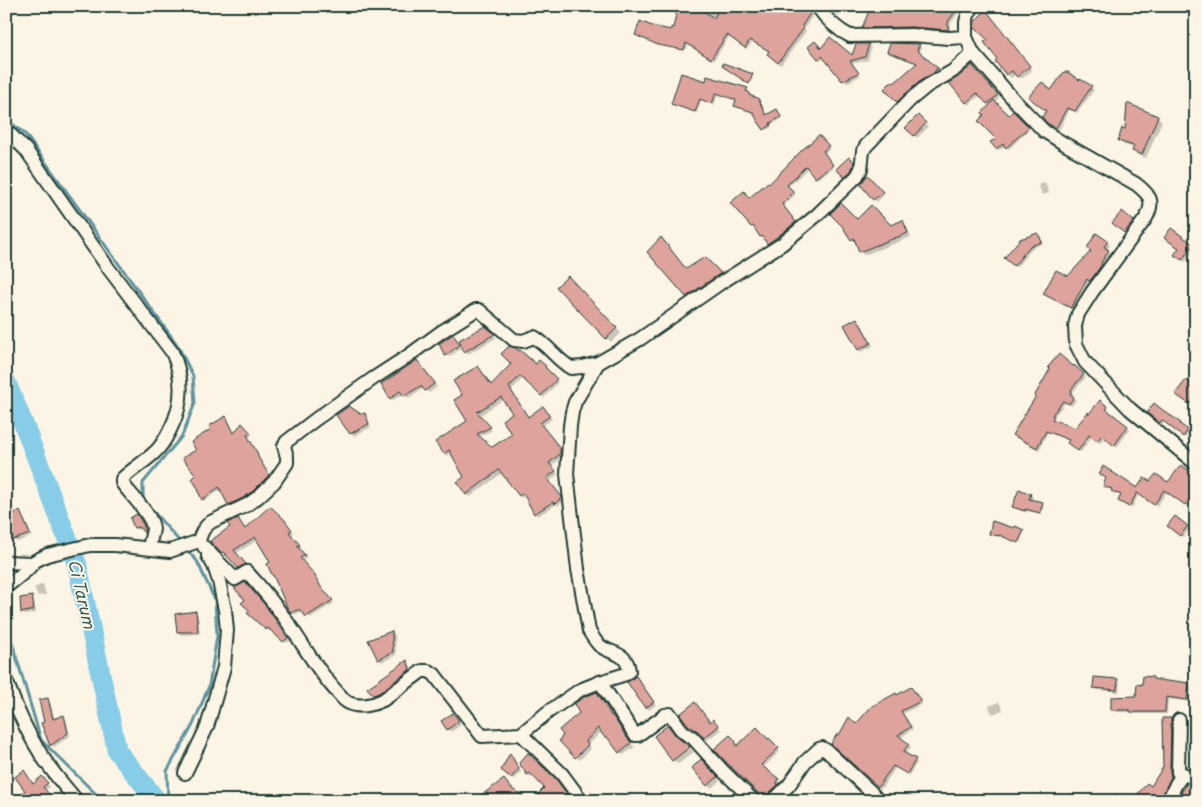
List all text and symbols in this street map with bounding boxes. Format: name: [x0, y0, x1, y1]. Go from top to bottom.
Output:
water label: Ci Tarum: [63, 557, 103, 631]

